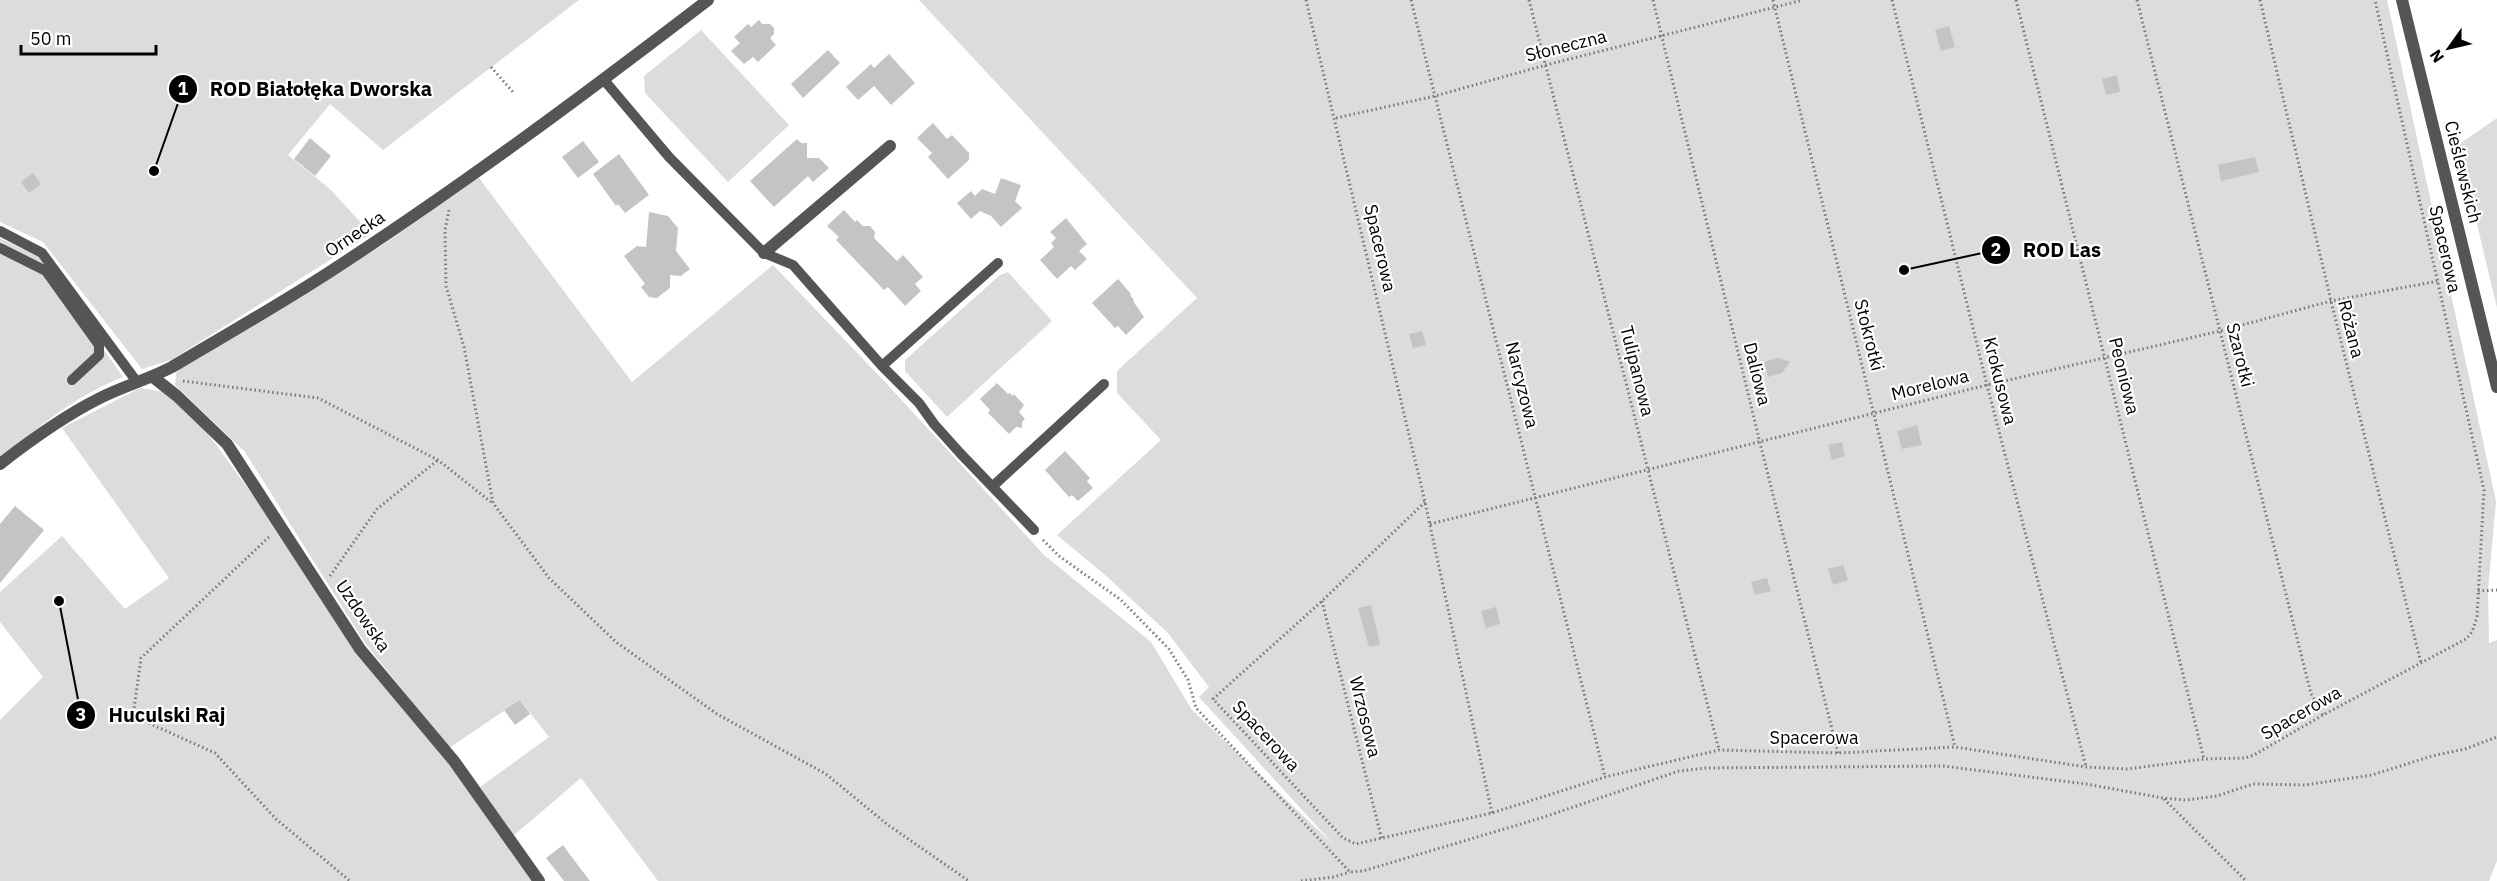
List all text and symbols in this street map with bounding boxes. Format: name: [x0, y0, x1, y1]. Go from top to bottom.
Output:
scale bar: [21, 18, 156, 56]
north arrow: [2419, 18, 2479, 78]
street label: Słoneczna: [1523, 24, 1609, 67]
text: 50 m: [30, 27, 72, 50]
text: N: [2425, 46, 2448, 67]
callout: ROD Białołęka Dworska: [168, 70, 445, 108]
text: ROD Białołęka Dworska: [210, 75, 432, 102]
text: 1: [178, 77, 189, 100]
street label: Cieślewskich: [2440, 118, 2487, 226]
street label: Spacerowa: [1359, 202, 1402, 294]
street label: Spacerowa: [2424, 203, 2467, 295]
street label: Ornecka: [320, 205, 389, 262]
callout: ROD Las: [1981, 231, 2114, 269]
text: ROD Las: [2023, 236, 2101, 263]
text: 2: [1991, 238, 2001, 261]
street label: Stokrotki: [1849, 297, 1889, 373]
street label: Różana: [2333, 297, 2370, 361]
street label: Szarotki: [2221, 320, 2260, 389]
street label: Tulipanowa: [1615, 323, 1660, 419]
street label: Krokusowa: [1979, 335, 2023, 427]
street label: Peoniowa: [2104, 335, 2145, 417]
street label: Narcyzowa: [1501, 339, 1544, 431]
street label: Daliowa: [1739, 340, 1777, 408]
street label: Morelowa: [1889, 364, 1971, 405]
street label: Uzdowska: [331, 575, 396, 657]
street label: Wrzosowa: [1344, 674, 1387, 760]
street label: Spacerowa: [2256, 680, 2345, 745]
street label: Spacerowa: [1228, 695, 1305, 776]
callout: Huculski Raj: [66, 696, 237, 734]
text: Huculski Raj: [108, 701, 226, 728]
text: 3: [76, 703, 86, 726]
street label: Spacerowa: [1769, 726, 1859, 749]

